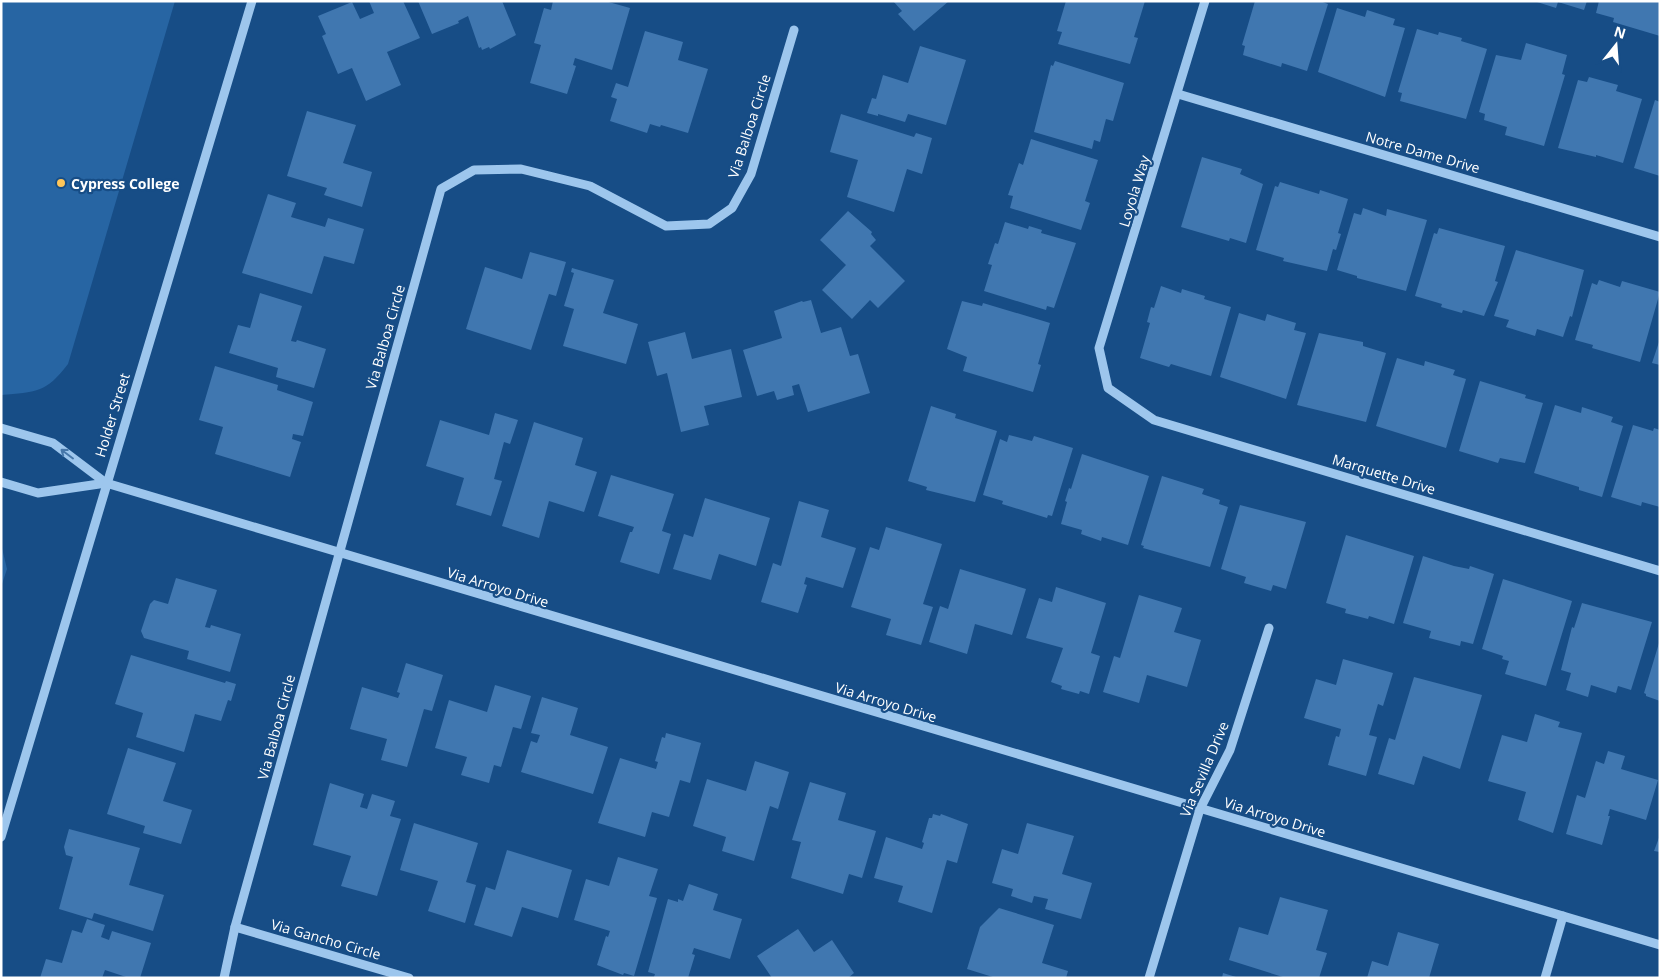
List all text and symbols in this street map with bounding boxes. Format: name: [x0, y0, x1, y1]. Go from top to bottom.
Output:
north arrow: [1591, 20, 1641, 70]
text: N: [1612, 21, 1628, 43]
street label: Via Balboa Circle: [723, 71, 775, 180]
street label: Notre Dame Drive: [1364, 127, 1482, 177]
street label: Loyola Way: [1114, 152, 1154, 229]
place label: Cypress College: [71, 174, 180, 193]
marker: Cypress College: [55, 177, 67, 189]
street label: Via Balboa Circle: [361, 282, 409, 392]
street label: Holder Street: [90, 371, 134, 459]
one-way arrow: [60, 449, 74, 459]
street label: Marquette Drive: [1330, 449, 1438, 499]
street label: Via Arroyo Drive: [445, 563, 551, 612]
street label: Via Balboa Circle: [253, 672, 299, 782]
street label: Via Arroyo Drive: [833, 678, 939, 727]
street label: Via Sevilla Drive: [1175, 718, 1233, 820]
street label: Via Arroyo Drive: [1222, 793, 1328, 842]
street label: Via Gancho Circle: [269, 914, 383, 964]

